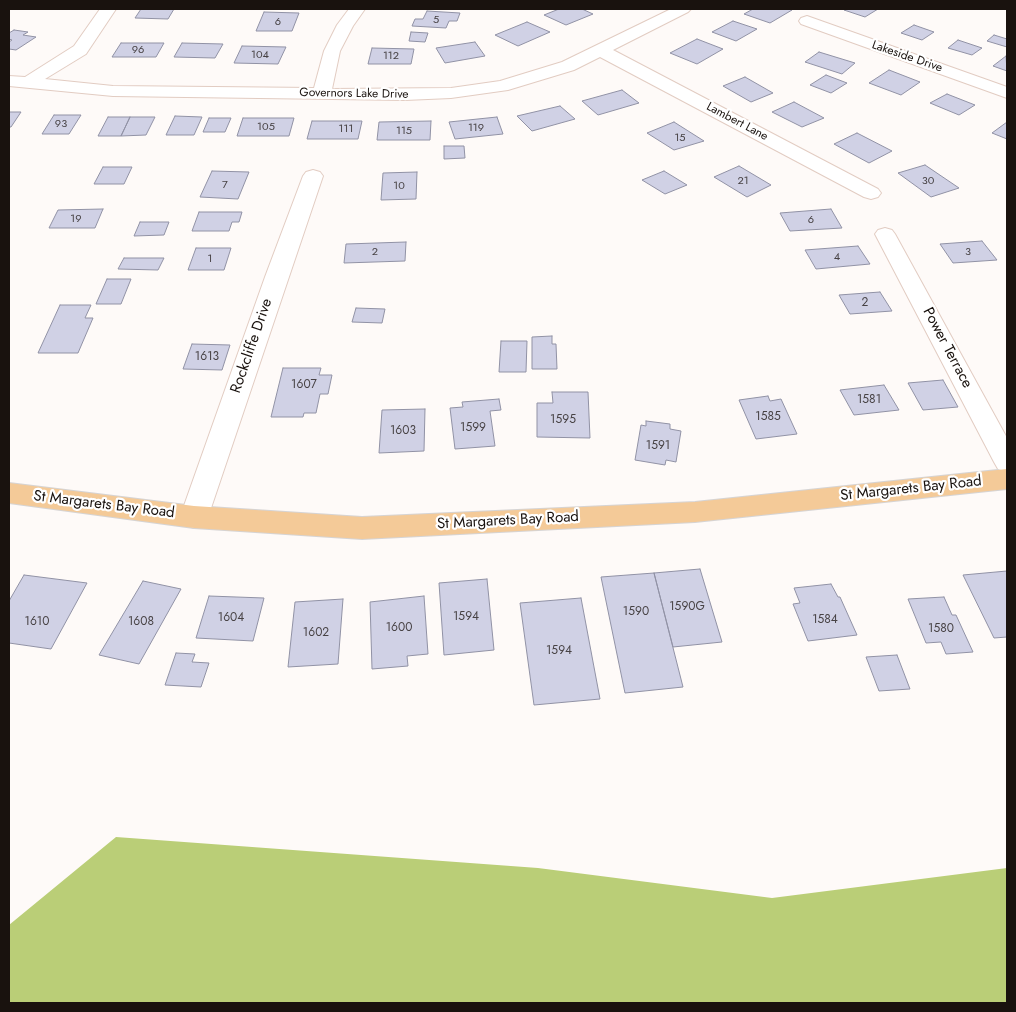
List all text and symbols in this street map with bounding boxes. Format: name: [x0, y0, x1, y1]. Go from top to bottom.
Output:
house number: 5: [433, 13, 439, 27]
house number: 6: [275, 15, 281, 29]
street label: Lakeside Drive: [870, 38, 944, 76]
house number: 96: [132, 43, 144, 57]
house number: 104: [251, 48, 269, 62]
house number: 112: [383, 49, 399, 63]
street label: Governors Lake Drive: [299, 86, 409, 102]
street label: Lambert Lane: [704, 100, 770, 144]
house number: 93: [55, 117, 67, 131]
house number: 105: [257, 120, 275, 134]
house number: 119: [468, 121, 484, 135]
house number: 111: [339, 122, 353, 136]
house number: 115: [396, 124, 412, 138]
house number: 15: [674, 131, 686, 145]
house number: 21: [737, 174, 749, 188]
house number: 30: [922, 174, 934, 188]
house number: 7: [222, 178, 228, 192]
house number: 10: [393, 179, 405, 193]
house number: 19: [70, 212, 82, 226]
house number: 6: [808, 213, 814, 227]
house number: 2: [372, 245, 378, 259]
house number: 3: [965, 245, 971, 259]
house number: 4: [834, 250, 840, 264]
house number: 1: [208, 252, 212, 266]
street label: Rockcliffe Drive: [227, 296, 277, 396]
house number: 2: [862, 296, 868, 310]
street label: Power Terrace: [918, 305, 976, 391]
house number: 1613: [195, 350, 219, 364]
house number: 1607: [291, 378, 317, 392]
house number: 1581: [857, 393, 881, 407]
house number: 1585: [755, 410, 781, 424]
house number: 1595: [550, 413, 576, 427]
house number: 1599: [460, 421, 486, 435]
house number: 1603: [390, 424, 416, 438]
house number: 1591: [646, 439, 670, 453]
street label: St Margarets Bay Road: [839, 473, 983, 505]
street label: St Margarets Bay Road: [32, 487, 176, 523]
street label: St Margarets Bay Road: [437, 508, 579, 534]
house number: 1590G: [669, 600, 705, 614]
house number: 1590: [623, 605, 649, 619]
house number: 1594: [453, 610, 479, 624]
house number: 1604: [218, 611, 244, 625]
house number: 1584: [812, 613, 838, 627]
house number: 1610: [25, 615, 49, 629]
house number: 1608: [128, 615, 154, 629]
house number: 1600: [386, 621, 412, 635]
house number: 1580: [928, 622, 954, 636]
house number: 1602: [303, 626, 329, 640]
house number: 1594: [546, 644, 572, 658]

